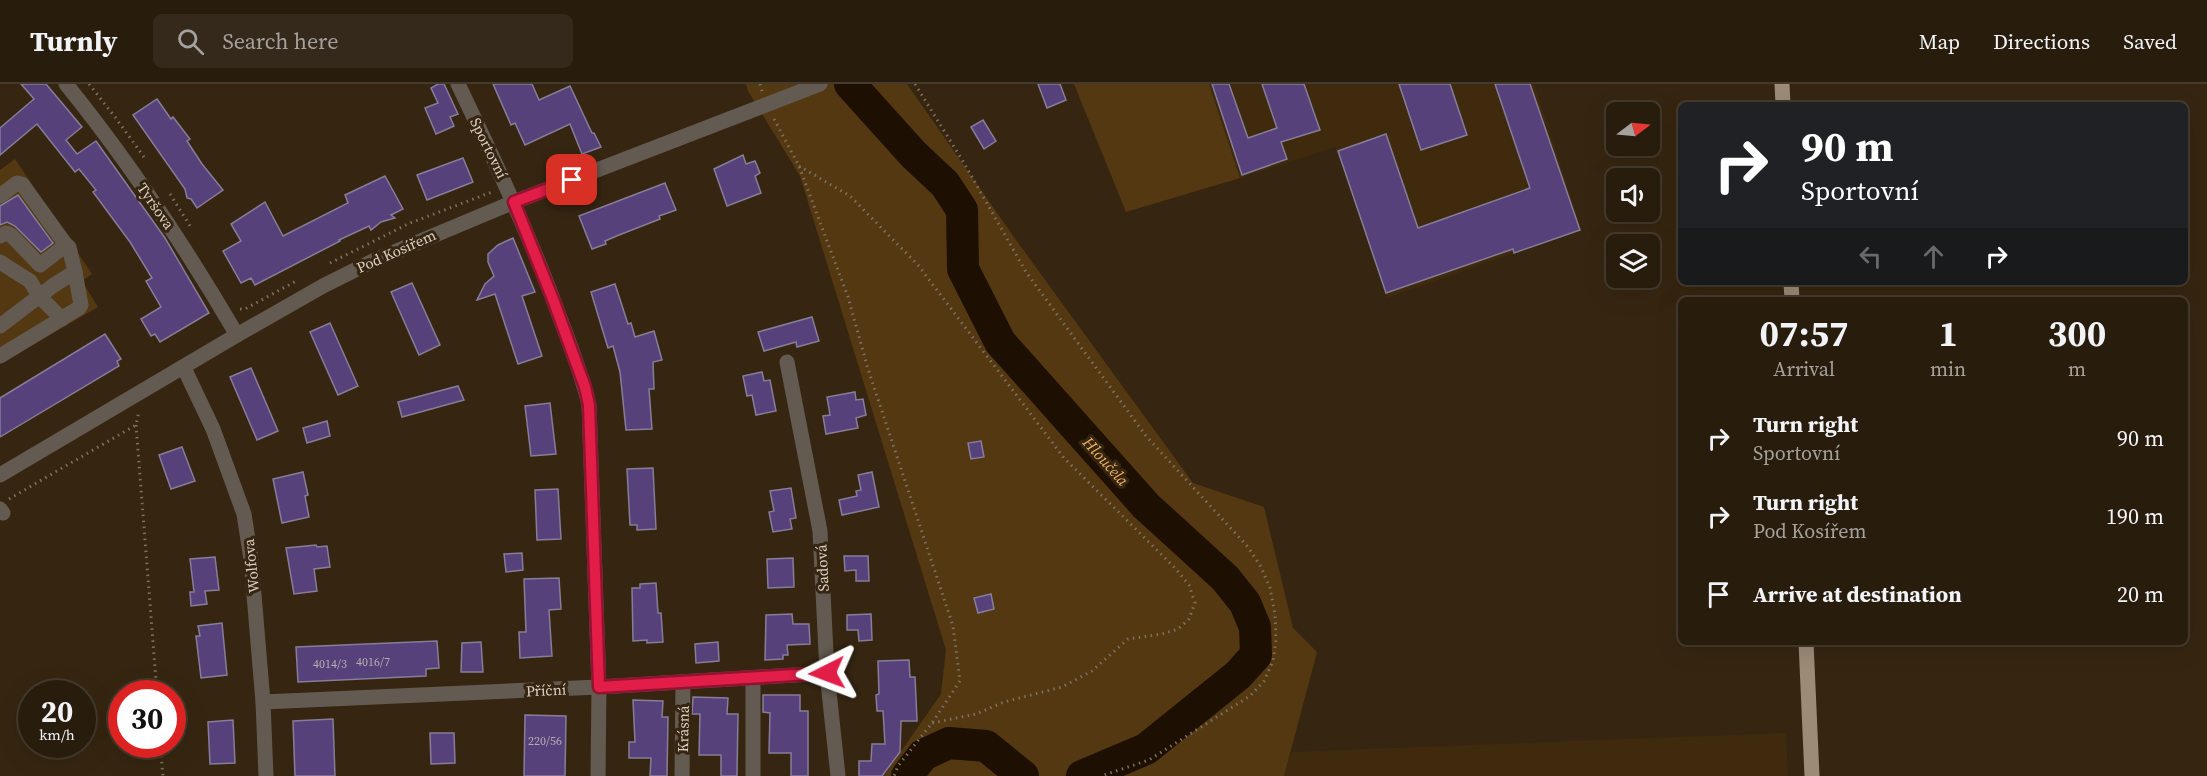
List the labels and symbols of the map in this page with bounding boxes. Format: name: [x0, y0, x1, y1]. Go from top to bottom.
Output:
north arrow: [1606, 102, 1660, 156]
street label: Sportovní: [465, 114, 513, 182]
pin: [546, 154, 597, 205]
street label: Tyršova: [132, 179, 180, 234]
street label: Pod Kosířem: [353, 224, 440, 278]
water label: Hloučela: [1077, 431, 1134, 491]
street label: Wolfova: [238, 538, 264, 594]
street label: Sadová: [810, 544, 834, 592]
position arrow: [795, 641, 859, 705]
house number: 4016/7: [356, 654, 390, 670]
house number: 4014/3: [313, 656, 347, 672]
street label: Příční: [525, 678, 567, 702]
speed limit sign: 30: [108, 680, 186, 758]
street label: Krásná: [672, 705, 694, 753]
house number: 220/56: [528, 733, 562, 749]

